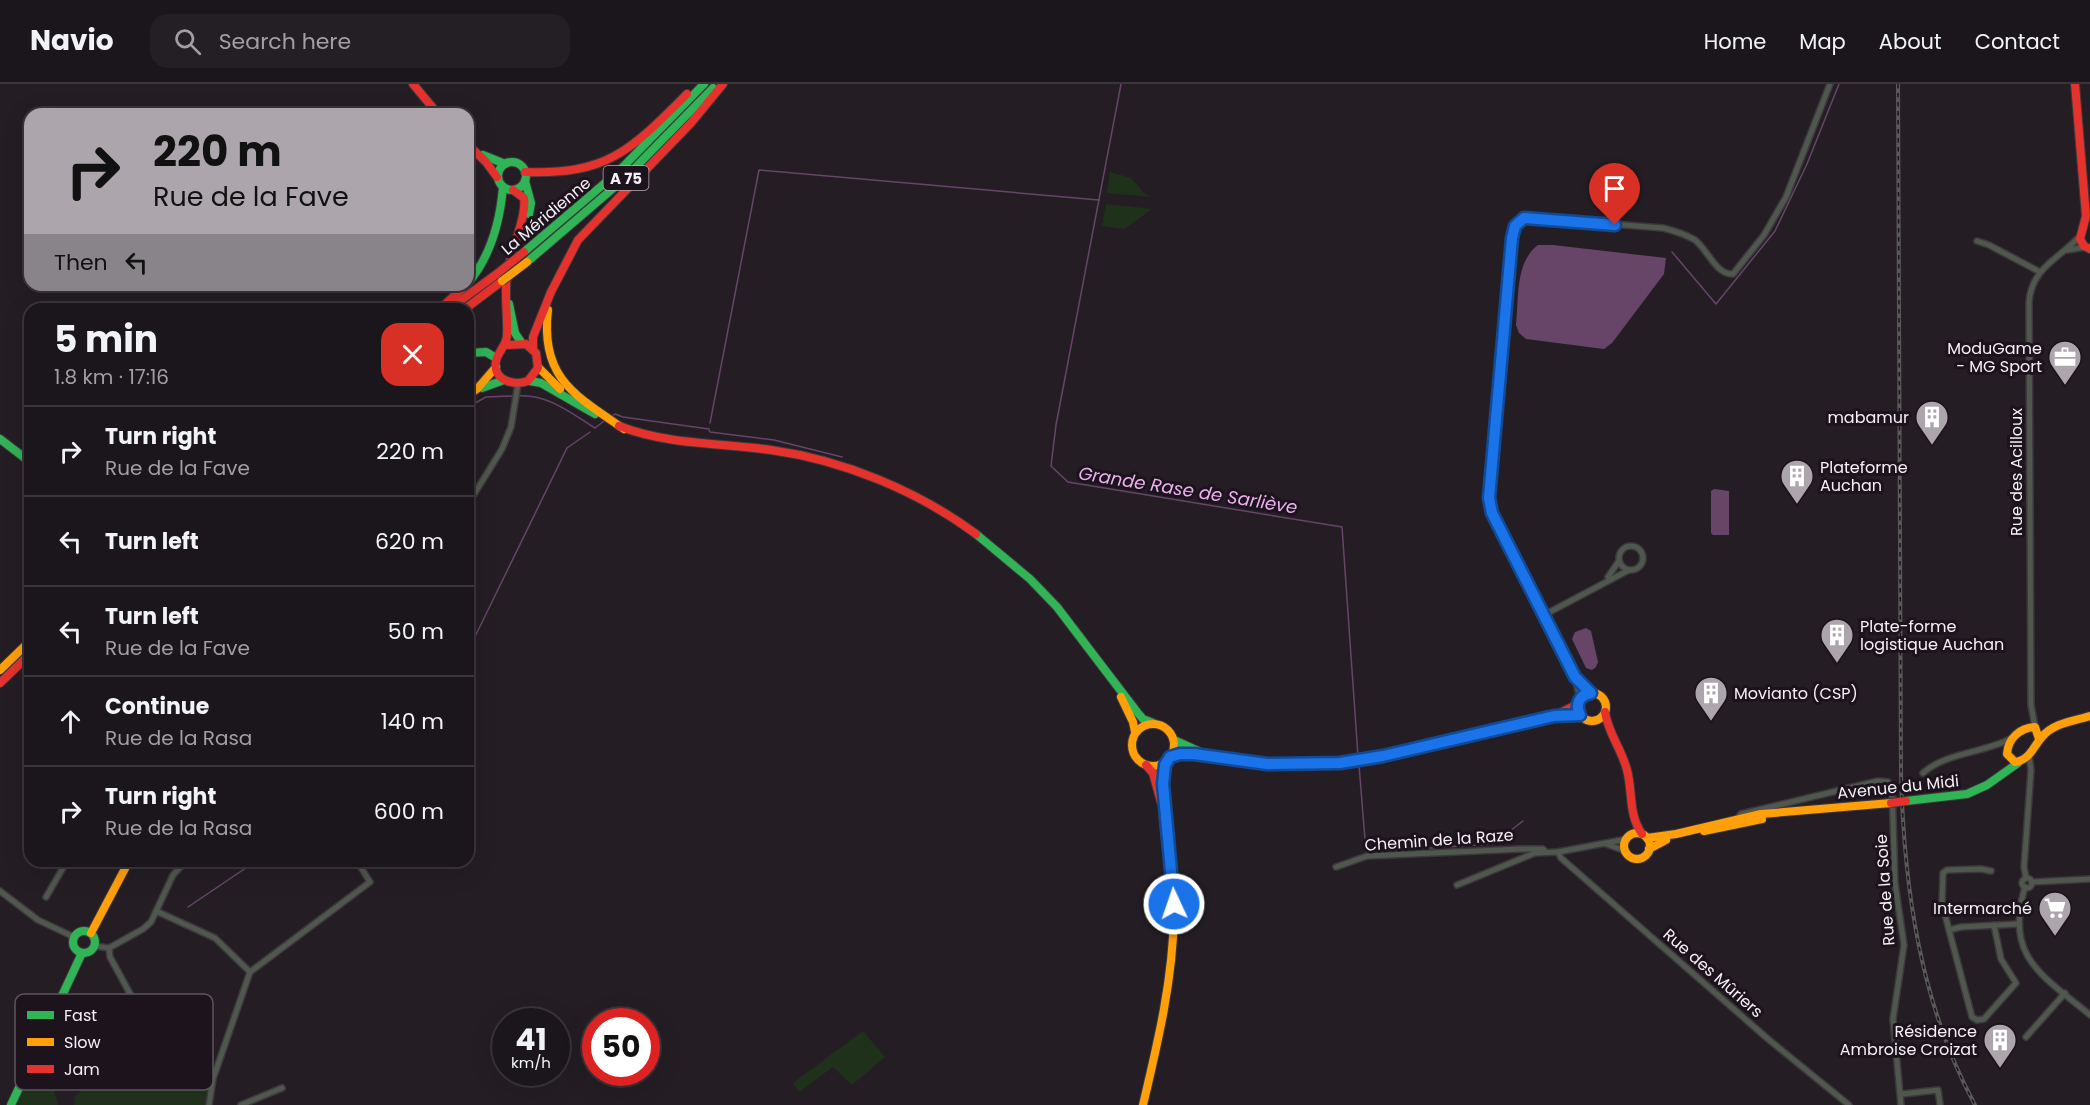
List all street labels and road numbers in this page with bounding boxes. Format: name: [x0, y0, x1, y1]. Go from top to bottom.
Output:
road number: A 75: [604, 166, 648, 190]
street label: La Méridienne: [496, 172, 596, 260]
street label: Rue des Acilloux: [2005, 408, 2028, 536]
street label: Avenue du Midi: [1836, 769, 1960, 805]
street label: Chemin de la Raze: [1364, 823, 1514, 857]
street label: Rue de la Soie: [1870, 833, 1900, 947]
street label: Rue des Mûriers: [1658, 923, 1768, 1023]

